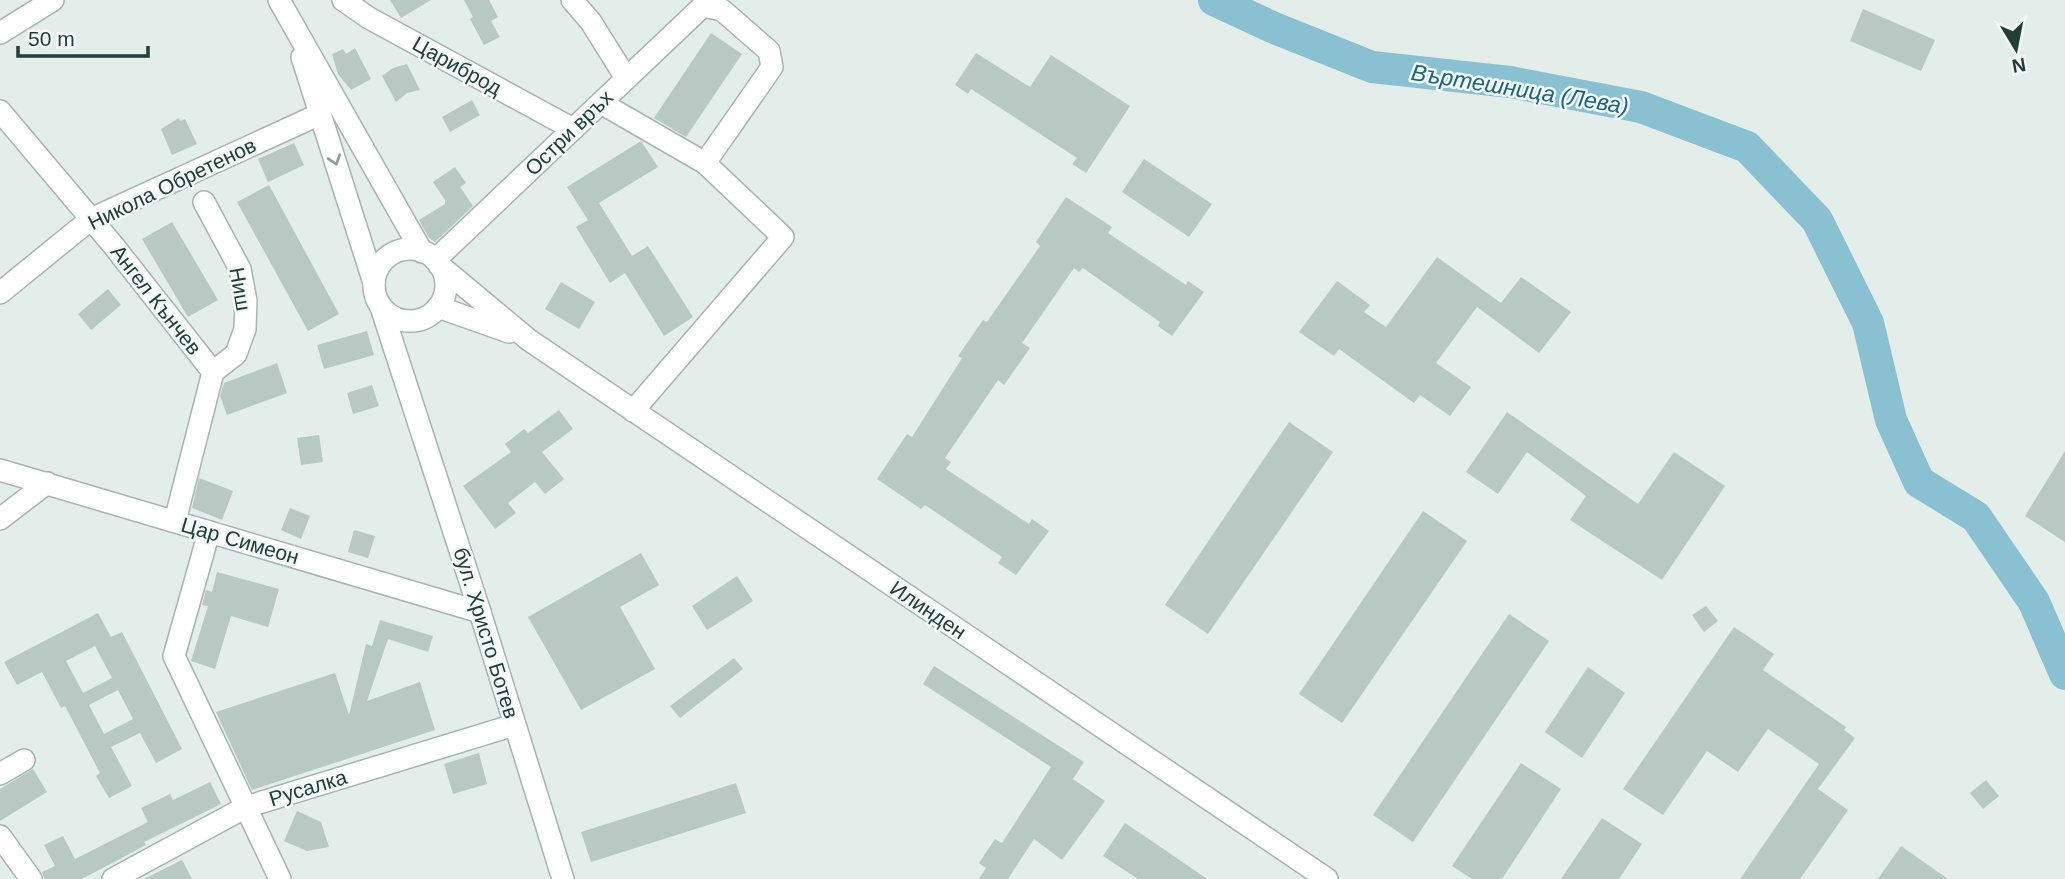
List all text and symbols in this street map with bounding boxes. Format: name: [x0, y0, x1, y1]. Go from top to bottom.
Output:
scale bar: [18, 14, 147, 58]
north arrow: [1981, 14, 2051, 84]
text: 50 m: [28, 27, 75, 50]
street label: Цариброд: [409, 32, 506, 99]
text: N: [2010, 54, 2027, 77]
water label: Въртешница (Лева): [1409, 59, 1631, 119]
street label: Остри връх: [520, 85, 617, 180]
street label: Никола Обретенов: [84, 133, 259, 234]
one-way arrow: [326, 154, 341, 166]
street label: Ангел Кънчев: [107, 240, 206, 359]
street label: Ниш: [225, 265, 256, 312]
street label: Цар Симеон: [179, 513, 302, 568]
street label: бул. Христо Ботев: [450, 545, 523, 721]
street label: Илинден: [886, 576, 970, 643]
street label: Русалка: [266, 765, 350, 810]

